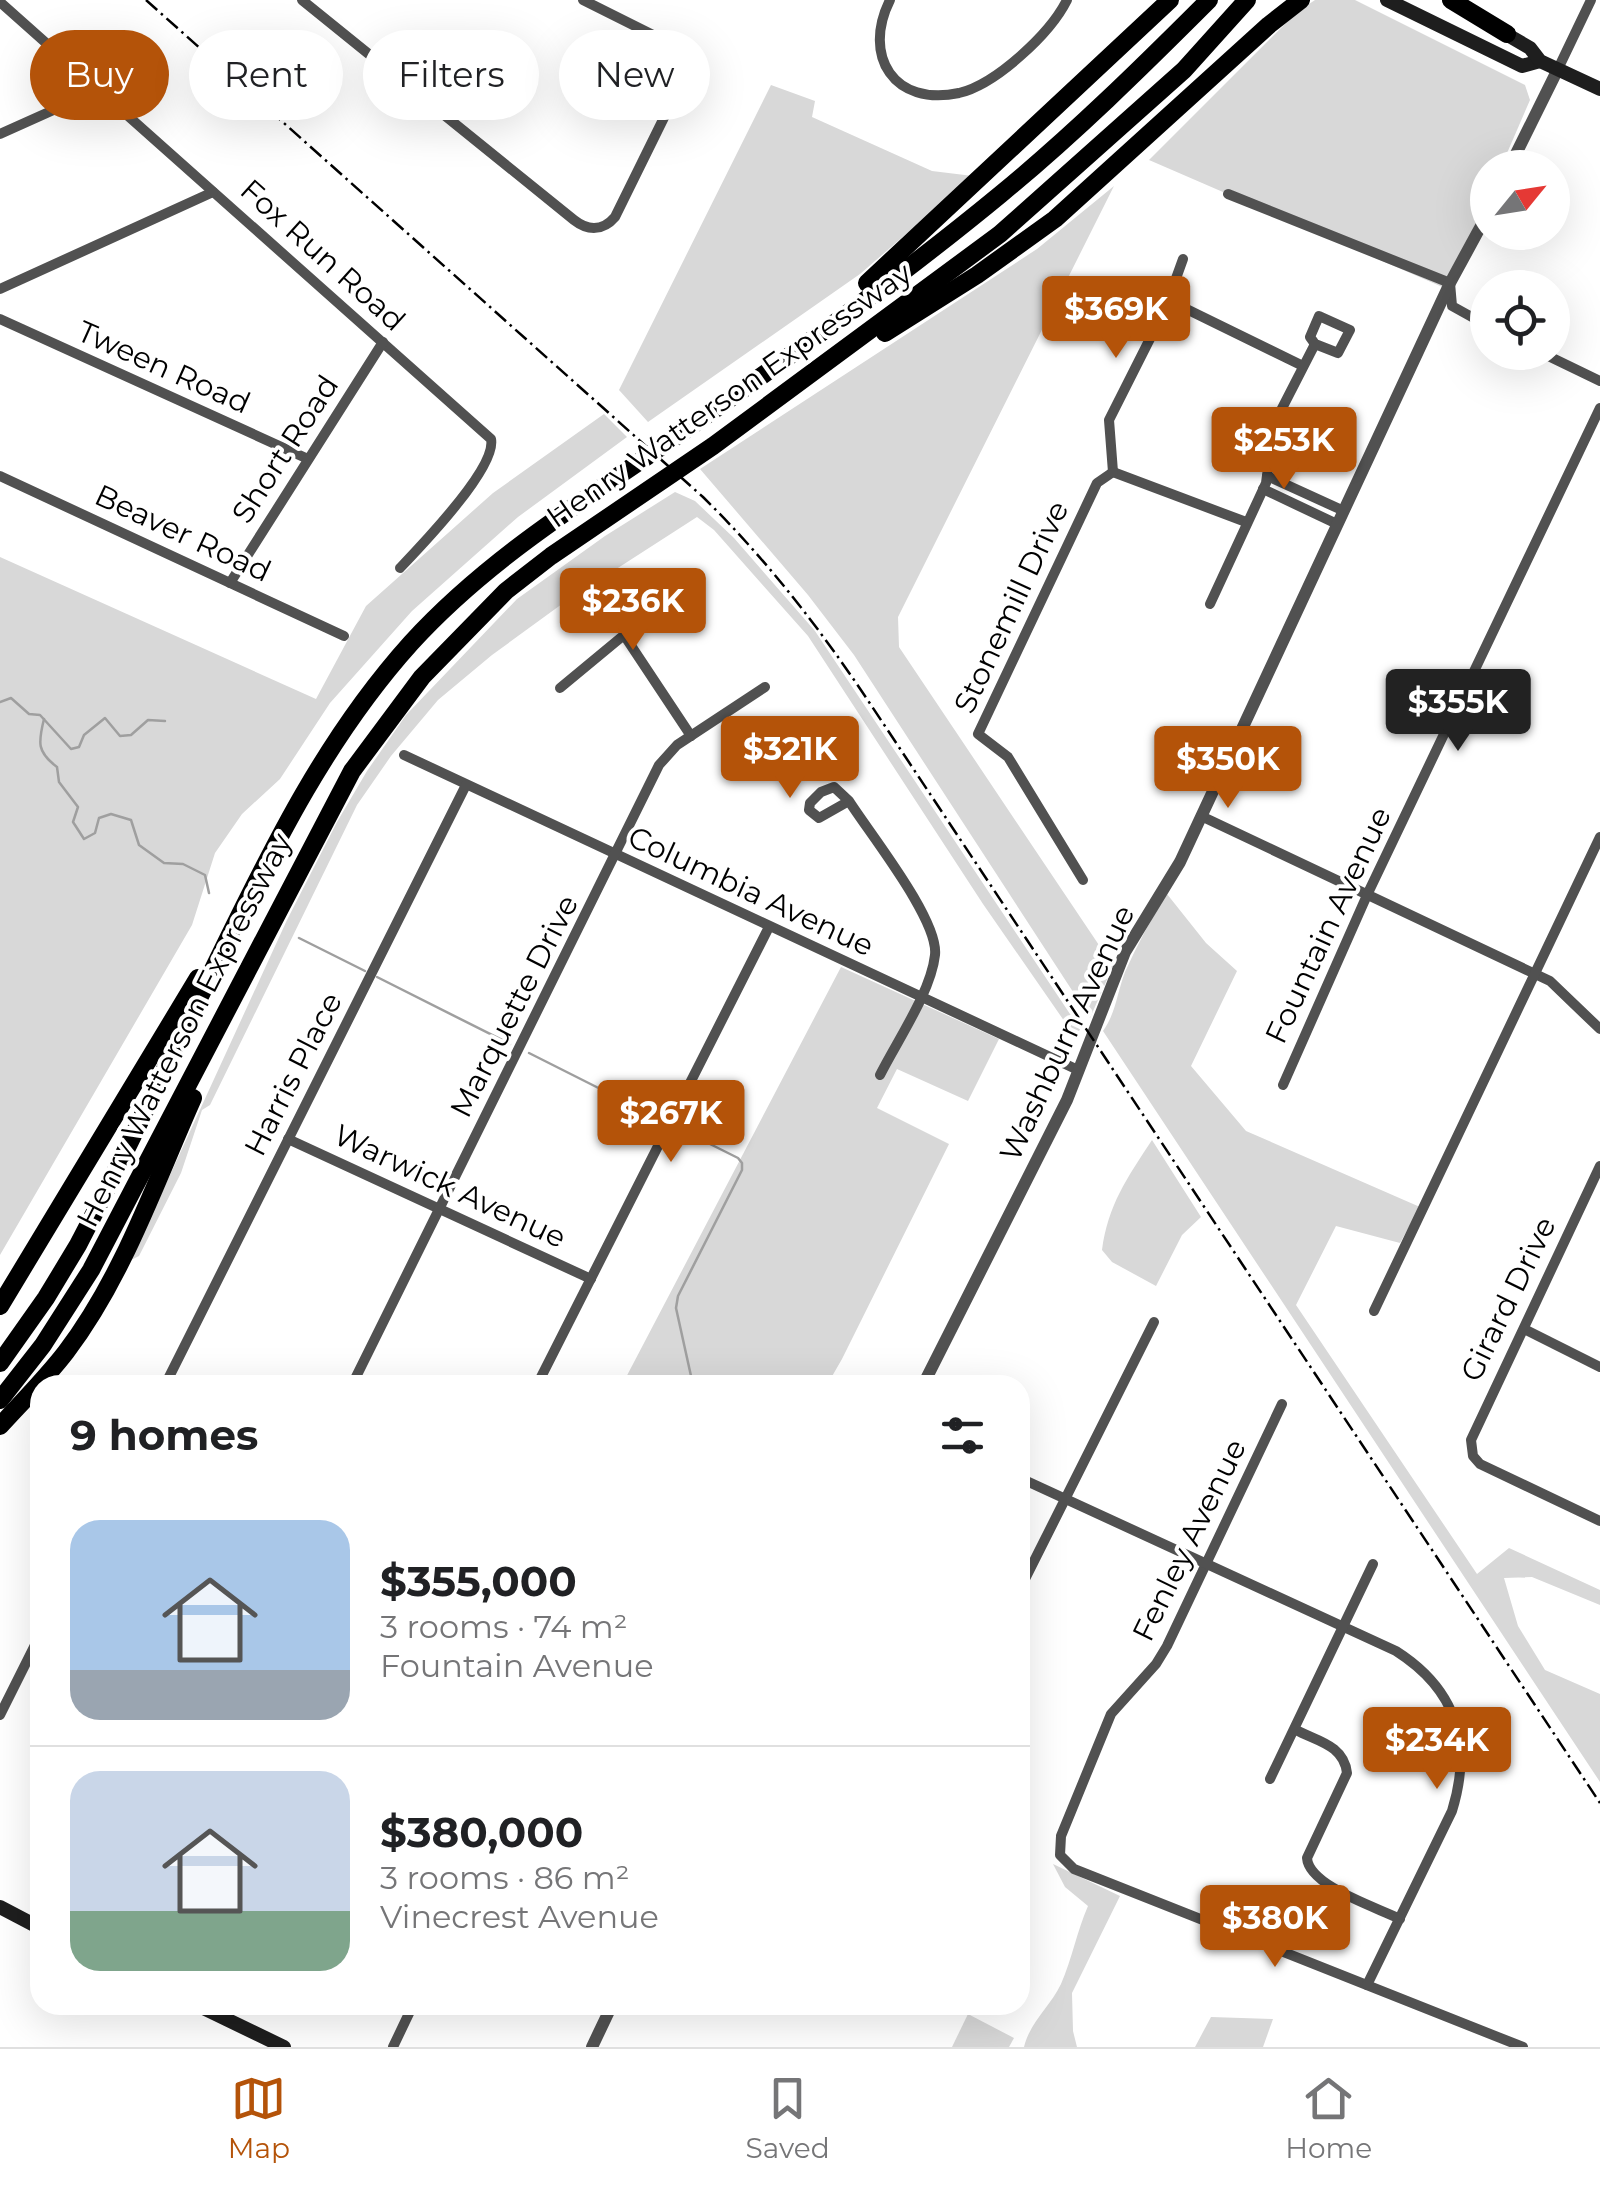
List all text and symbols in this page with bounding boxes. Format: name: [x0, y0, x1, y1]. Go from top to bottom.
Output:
chip: Buy: [30, 30, 169, 120]
chip: Rent: [189, 30, 343, 120]
chip: Filters: [363, 30, 539, 120]
chip: New: [559, 30, 710, 120]
north arrow: [1470, 150, 1570, 250]
map controls: [1470, 150, 1570, 370]
street label: Fox Run Road: [233, 171, 413, 339]
street label: Henry Watterson Expressway: [539, 254, 919, 536]
button: locate: [1470, 270, 1570, 370]
pin: $369K: [1046, 276, 1186, 361]
text: $369K: [1064, 289, 1168, 328]
street label: Tween Road: [72, 312, 256, 422]
street label: Short Road: [224, 368, 346, 530]
pin: $253K: [1214, 407, 1354, 492]
text: $253K: [1234, 420, 1334, 459]
street label: Beaver Road: [89, 476, 277, 590]
street label: Stonemill Drive: [946, 495, 1076, 719]
pin: $236K: [563, 568, 703, 653]
text: $236K: [582, 581, 684, 620]
pin: $355K: [1388, 669, 1528, 754]
text: $355K: [1408, 682, 1508, 721]
pin: $321K: [720, 716, 860, 801]
pin: $350K: [1158, 726, 1298, 811]
text: $321K: [743, 729, 837, 768]
text: $350K: [1176, 739, 1280, 778]
street label: Fountain Avenue: [1257, 801, 1399, 1049]
street label: Columbia Avenue: [622, 818, 880, 964]
street label: Henry Watterson Expressway: [68, 826, 300, 1233]
street label: Marquette Drive: [442, 889, 586, 1123]
street label: Washburn Avenue: [991, 899, 1143, 1167]
street label: Harris Place: [236, 986, 350, 1162]
pin: $267K: [601, 1080, 741, 1165]
text: $267K: [619, 1093, 723, 1132]
street label: Warwick Avenue: [328, 1116, 572, 1256]
street label: Girard Drive: [1452, 1211, 1564, 1387]
icon: filters: [935, 1408, 990, 1463]
text: 9 homes: [70, 1409, 258, 1461]
street label: Fenley Avenue: [1124, 1433, 1254, 1647]
text: $355,000: [380, 1555, 577, 1607]
icon: home: [150, 1560, 270, 1680]
text: 3 rooms · 74 m²: [380, 1607, 627, 1646]
text: Fountain Avenue: [380, 1646, 654, 1685]
pin: $234K: [1367, 1707, 1507, 1792]
text: $234K: [1385, 1720, 1489, 1759]
text: $380,000: [380, 1806, 583, 1858]
icon: home: [150, 1811, 270, 1931]
text: 3 rooms · 86 m²: [380, 1858, 629, 1897]
pin: $380K: [1205, 1885, 1345, 1970]
text: Vinecrest Avenue: [380, 1897, 659, 1936]
text: $380K: [1222, 1898, 1328, 1937]
tab: Map: [228, 2071, 290, 2165]
tab: Saved: [746, 2071, 830, 2165]
tab: Home: [1285, 2071, 1372, 2165]

